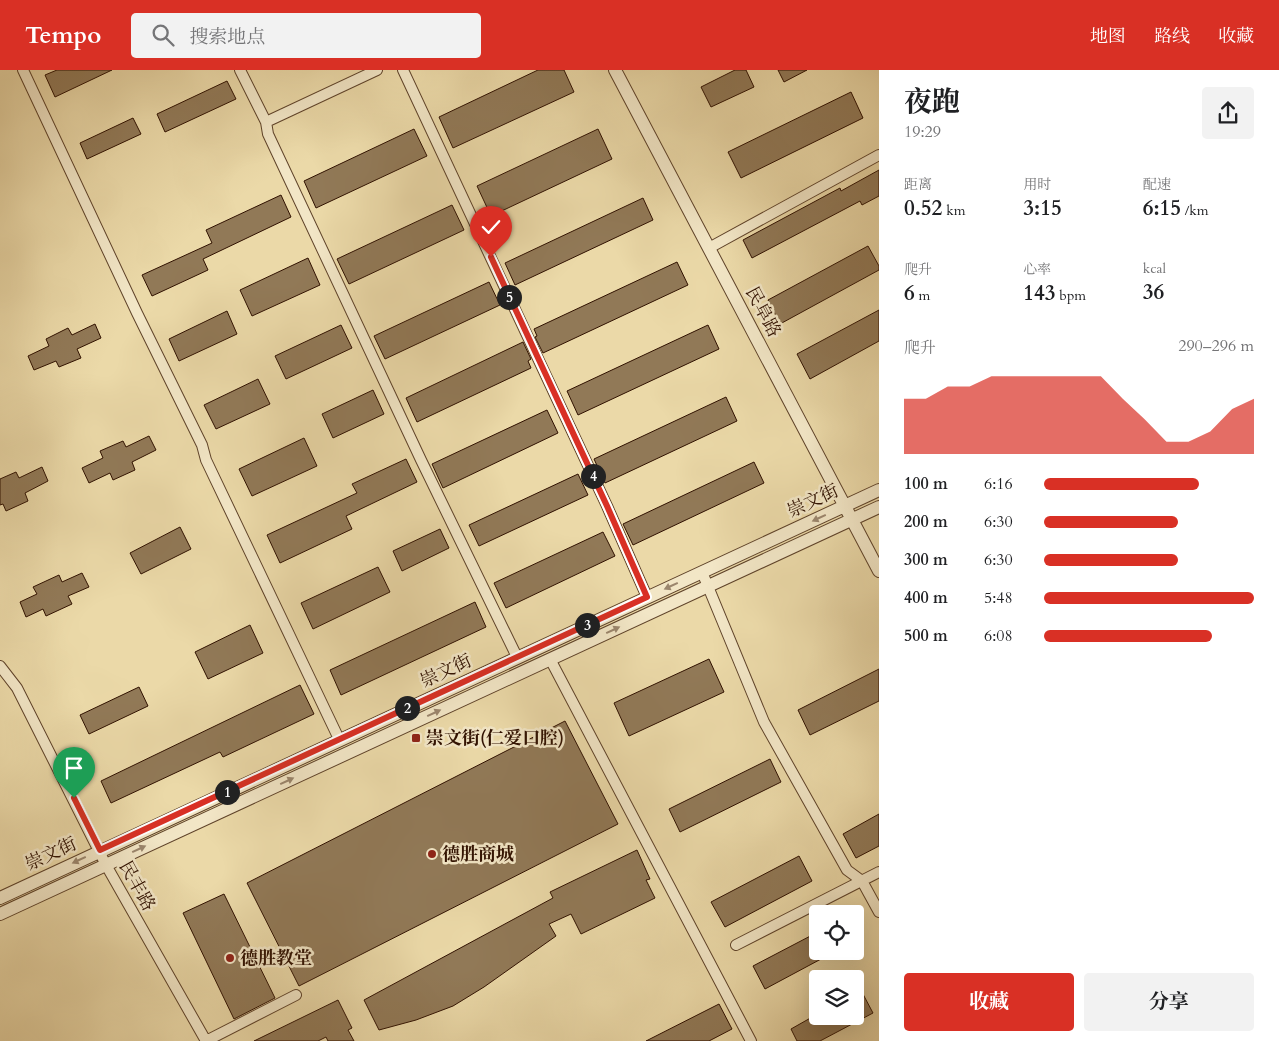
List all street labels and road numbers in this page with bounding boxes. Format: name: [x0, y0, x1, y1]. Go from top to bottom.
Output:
street label: 民阜路: [739, 282, 787, 342]
street label: 崇文街: [783, 478, 843, 524]
street label: 崇文街: [416, 648, 476, 694]
street label: 崇文街: [21, 831, 81, 877]
street label: 民丰路: [113, 856, 161, 916]

